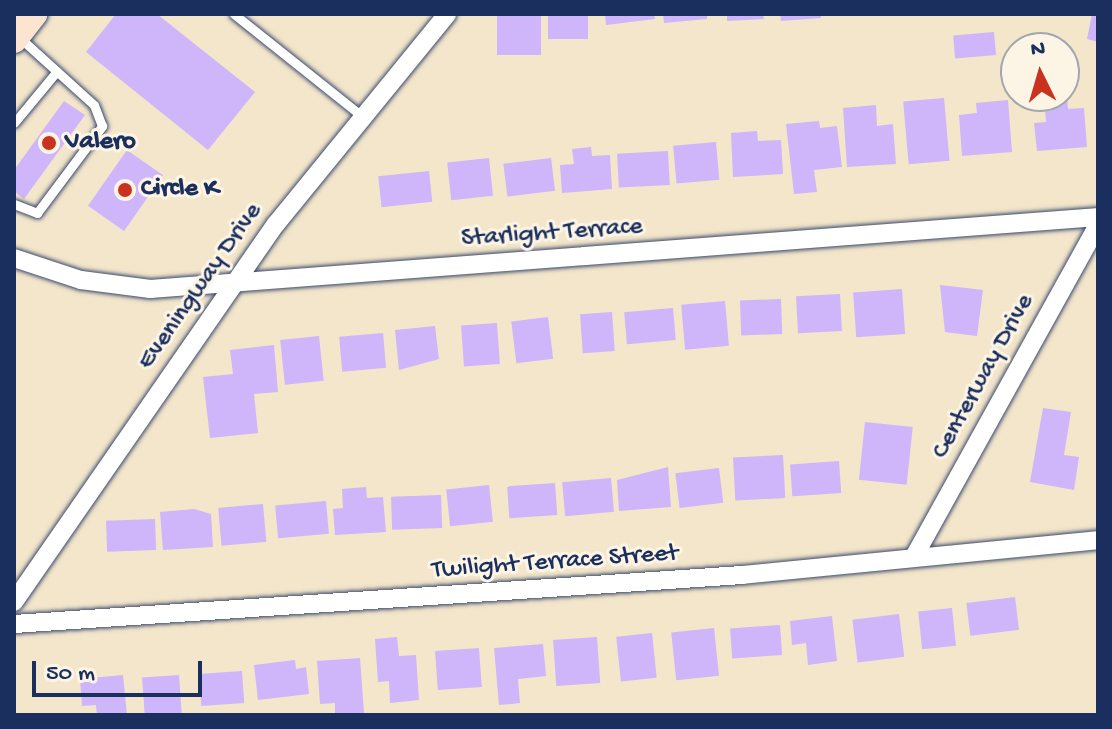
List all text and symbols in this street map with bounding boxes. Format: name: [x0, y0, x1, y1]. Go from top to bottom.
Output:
north arrow: [1000, 32, 1080, 112]
text: N: [1030, 37, 1046, 64]
place label: Valero: [65, 127, 136, 159]
marker: Valero: [40, 134, 58, 152]
place label: Circle K: [141, 174, 218, 206]
marker: Circle K: [116, 181, 134, 199]
street label: Eveningway Drive: [132, 198, 270, 376]
street label: Starlight Terrace: [460, 212, 644, 256]
street label: Centerway Drive: [926, 289, 1042, 465]
street label: Twilight Terrace Street: [431, 539, 679, 587]
scale bar: [36, 645, 206, 695]
text: 50 m: [46, 660, 95, 689]

